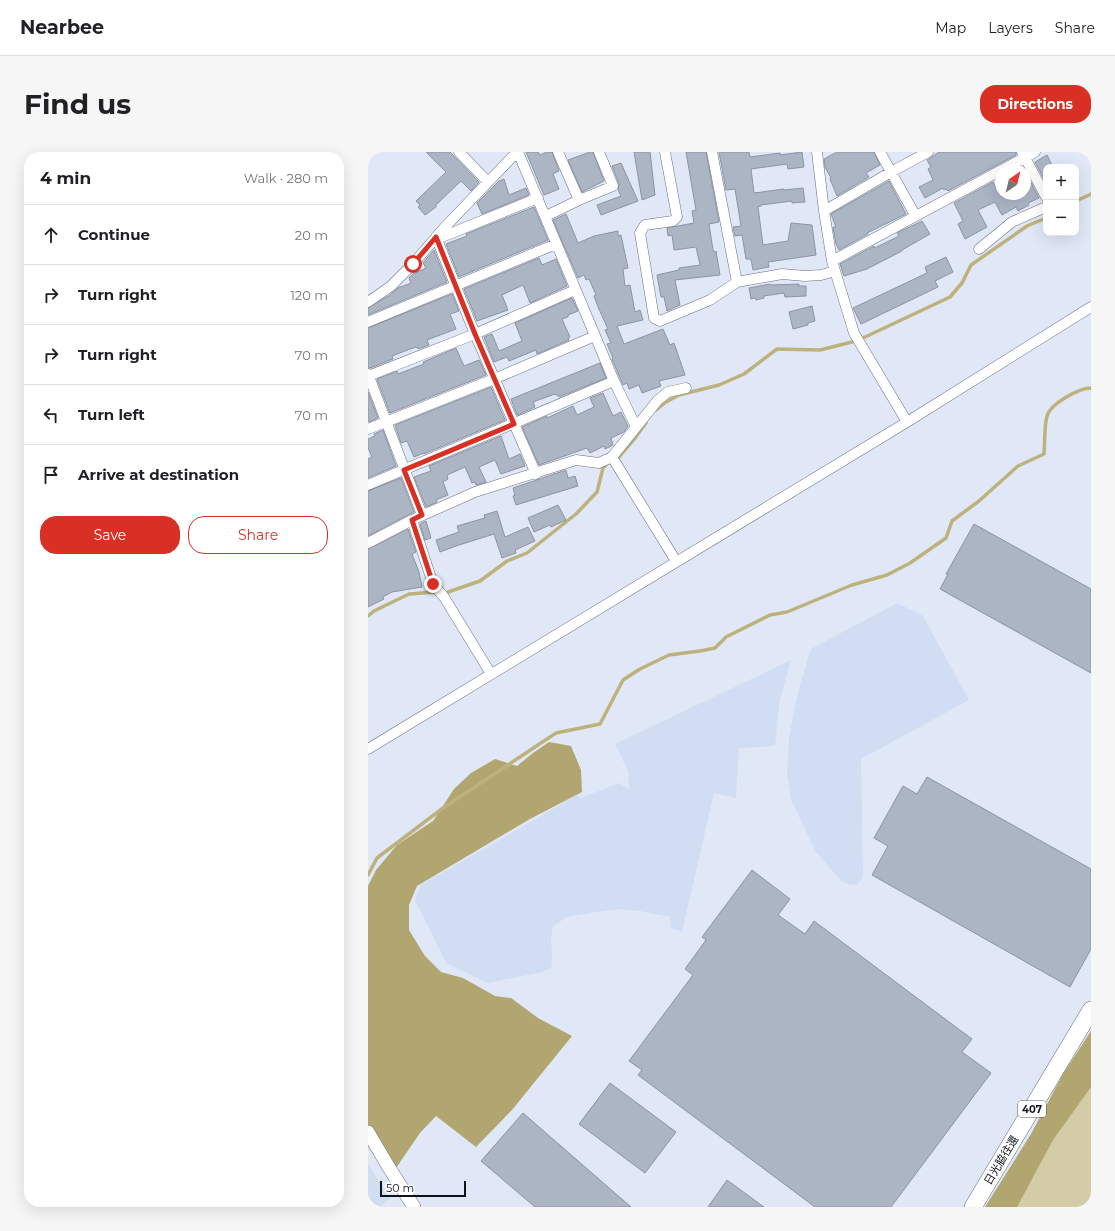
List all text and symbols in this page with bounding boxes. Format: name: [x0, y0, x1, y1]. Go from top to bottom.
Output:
text: Nearbee: [20, 16, 104, 39]
text: Map: [935, 19, 966, 37]
text: Layers: [988, 19, 1033, 37]
text: Share: [1055, 19, 1095, 37]
button: Directions: [980, 85, 1091, 123]
text: Find us: [24, 87, 131, 121]
north arrow: [995, 164, 1031, 200]
map controls: [1043, 164, 1079, 236]
button: +: [1043, 164, 1079, 200]
text: 4 min: [40, 168, 91, 188]
text: Walk · 280 m: [244, 170, 328, 186]
button: −: [1043, 200, 1079, 236]
icon: ahead: [40, 224, 62, 246]
text: Continue: [78, 225, 150, 244]
text: 20 m: [295, 227, 328, 243]
route start: [404, 255, 422, 273]
icon: right: [40, 284, 62, 306]
text: Turn right: [78, 285, 157, 304]
text: 120 m: [290, 287, 328, 303]
icon: right: [40, 344, 62, 366]
text: Turn right: [78, 345, 157, 364]
text: 70 m: [295, 347, 328, 363]
icon: left: [40, 404, 62, 426]
text: Turn left: [78, 405, 145, 424]
text: 70 m: [295, 407, 328, 423]
icon: arrive: [40, 464, 62, 486]
text: Arrive at destination: [78, 465, 239, 484]
button: Save: [40, 516, 180, 554]
button: Share: [188, 516, 328, 554]
route end: [424, 575, 442, 593]
road number: 407: [1018, 1101, 1046, 1117]
street label: 日光脇往還: [981, 1133, 1021, 1187]
scale bar: [380, 1179, 466, 1198]
text: 50 m: [386, 1181, 414, 1195]

